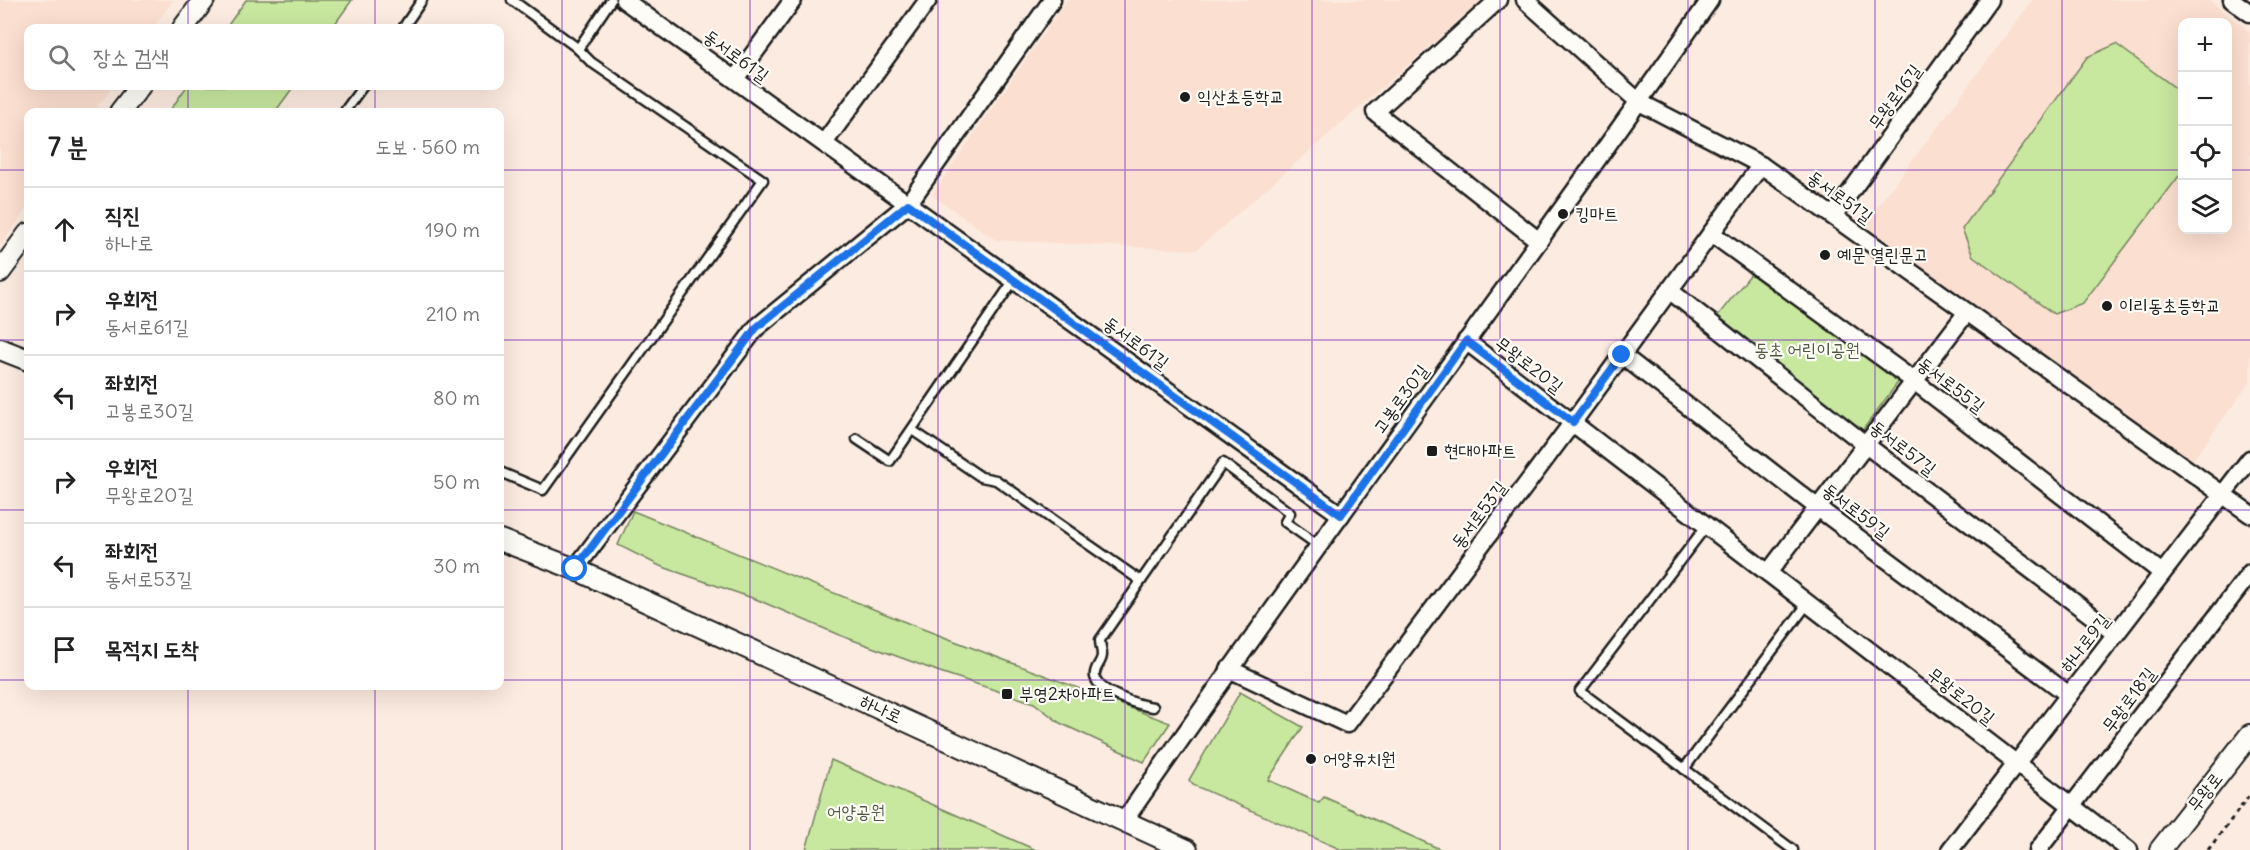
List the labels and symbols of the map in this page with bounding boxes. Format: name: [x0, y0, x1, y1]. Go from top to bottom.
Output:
street label: 동서로61길: [699, 24, 774, 87]
street label: 무왕로16길: [1863, 59, 1926, 134]
place label: 익산초등학교: [1197, 85, 1284, 108]
marker: 익산초등학교: [1178, 90, 1192, 104]
street label: 동서로51길: [1803, 165, 1878, 228]
place label: 킹마트: [1575, 202, 1618, 225]
marker: 킹마트: [1556, 207, 1570, 221]
place label: 예문 열린문고: [1837, 243, 1928, 266]
marker: 예문 열린문고: [1818, 248, 1832, 262]
place label: 이리동초등학교: [2119, 294, 2220, 317]
marker: 이리동초등학교: [2100, 299, 2114, 313]
street label: 동서로61길: [1099, 311, 1174, 374]
street label: 무왕로20길: [1491, 331, 1568, 398]
park label: 동초 어린이공원: [1754, 338, 1860, 361]
route end: [1608, 341, 1634, 367]
street label: 동서로55길: [1913, 352, 1990, 418]
street label: 고봉로30길: [1368, 359, 1434, 438]
street label: 동서로57길: [1866, 415, 1941, 480]
place label: 현대아파트: [1444, 439, 1516, 462]
marker: 현대아파트: [1425, 444, 1439, 458]
street label: 동서로53길: [1446, 476, 1512, 553]
street label: 동서로59길: [1818, 478, 1895, 544]
route start: [561, 555, 587, 581]
street label: 하나로9길: [2055, 608, 2115, 677]
street label: 무왕로20길: [1923, 662, 2000, 729]
street label: 무왕로18길: [2097, 662, 2161, 737]
place label: 부영2차아파트: [1019, 682, 1116, 705]
marker: 부영2차아파트: [1000, 687, 1014, 701]
street label: 하나로: [857, 689, 906, 728]
place label: 어양유치원: [1323, 747, 1395, 770]
marker: 어양유치원: [1304, 752, 1318, 766]
street label: 무왕로: [2182, 767, 2227, 816]
park label: 어양공원: [827, 800, 885, 823]

